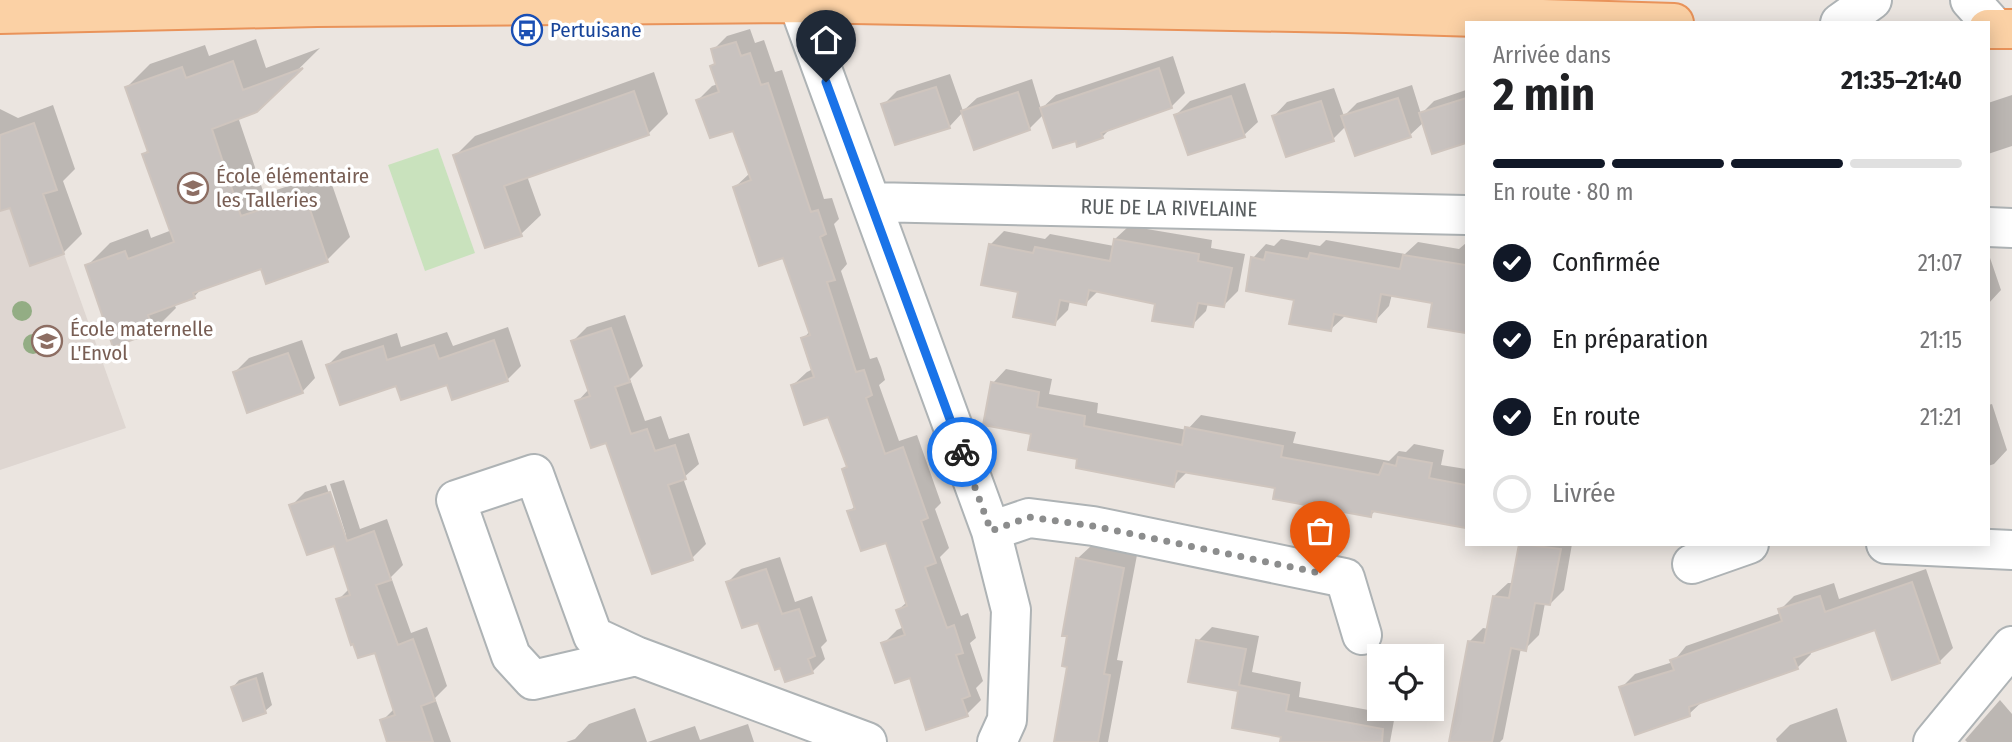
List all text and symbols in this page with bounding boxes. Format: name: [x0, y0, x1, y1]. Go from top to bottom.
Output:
pin: [796, 10, 856, 82]
bus stop icon: Pertuisane: [510, 13, 544, 47]
place label: Pertuisane: [550, 17, 642, 43]
icon: home: [807, 21, 845, 59]
text: Arrivée dans: [1493, 41, 1611, 69]
text: 21:35–21:40: [1841, 65, 1962, 96]
text: 2 min: [1493, 67, 1595, 122]
place label: École élémentaire les Talleries: [216, 163, 369, 213]
school or university icon: École élémentaire les Talleries: [176, 171, 210, 205]
text: En route · 80 m: [1493, 178, 1633, 206]
street label: RUE DE LA RIVELAINE: [1080, 193, 1258, 223]
icon: check: [1493, 244, 1531, 282]
text: Confirmée: [1552, 247, 1660, 278]
text: 21:07: [1918, 249, 1962, 277]
place label: École maternelle L'Envol: [70, 316, 213, 366]
icon: check: [1493, 321, 1531, 359]
school or university icon: École maternelle L'Envol: [30, 324, 64, 358]
text: En préparation: [1552, 324, 1709, 355]
text: 21:15: [1920, 326, 1962, 354]
icon: check: [1493, 398, 1531, 436]
text: En route: [1552, 401, 1640, 432]
text: 21:21: [1920, 403, 1962, 431]
courier: [927, 417, 997, 487]
icon: bike: [943, 433, 981, 471]
text: Livrée: [1552, 478, 1616, 509]
pin: [1290, 501, 1350, 573]
icon: bag: [1301, 512, 1339, 550]
map controls: [1367, 644, 1444, 721]
button: locate: [1367, 644, 1444, 721]

